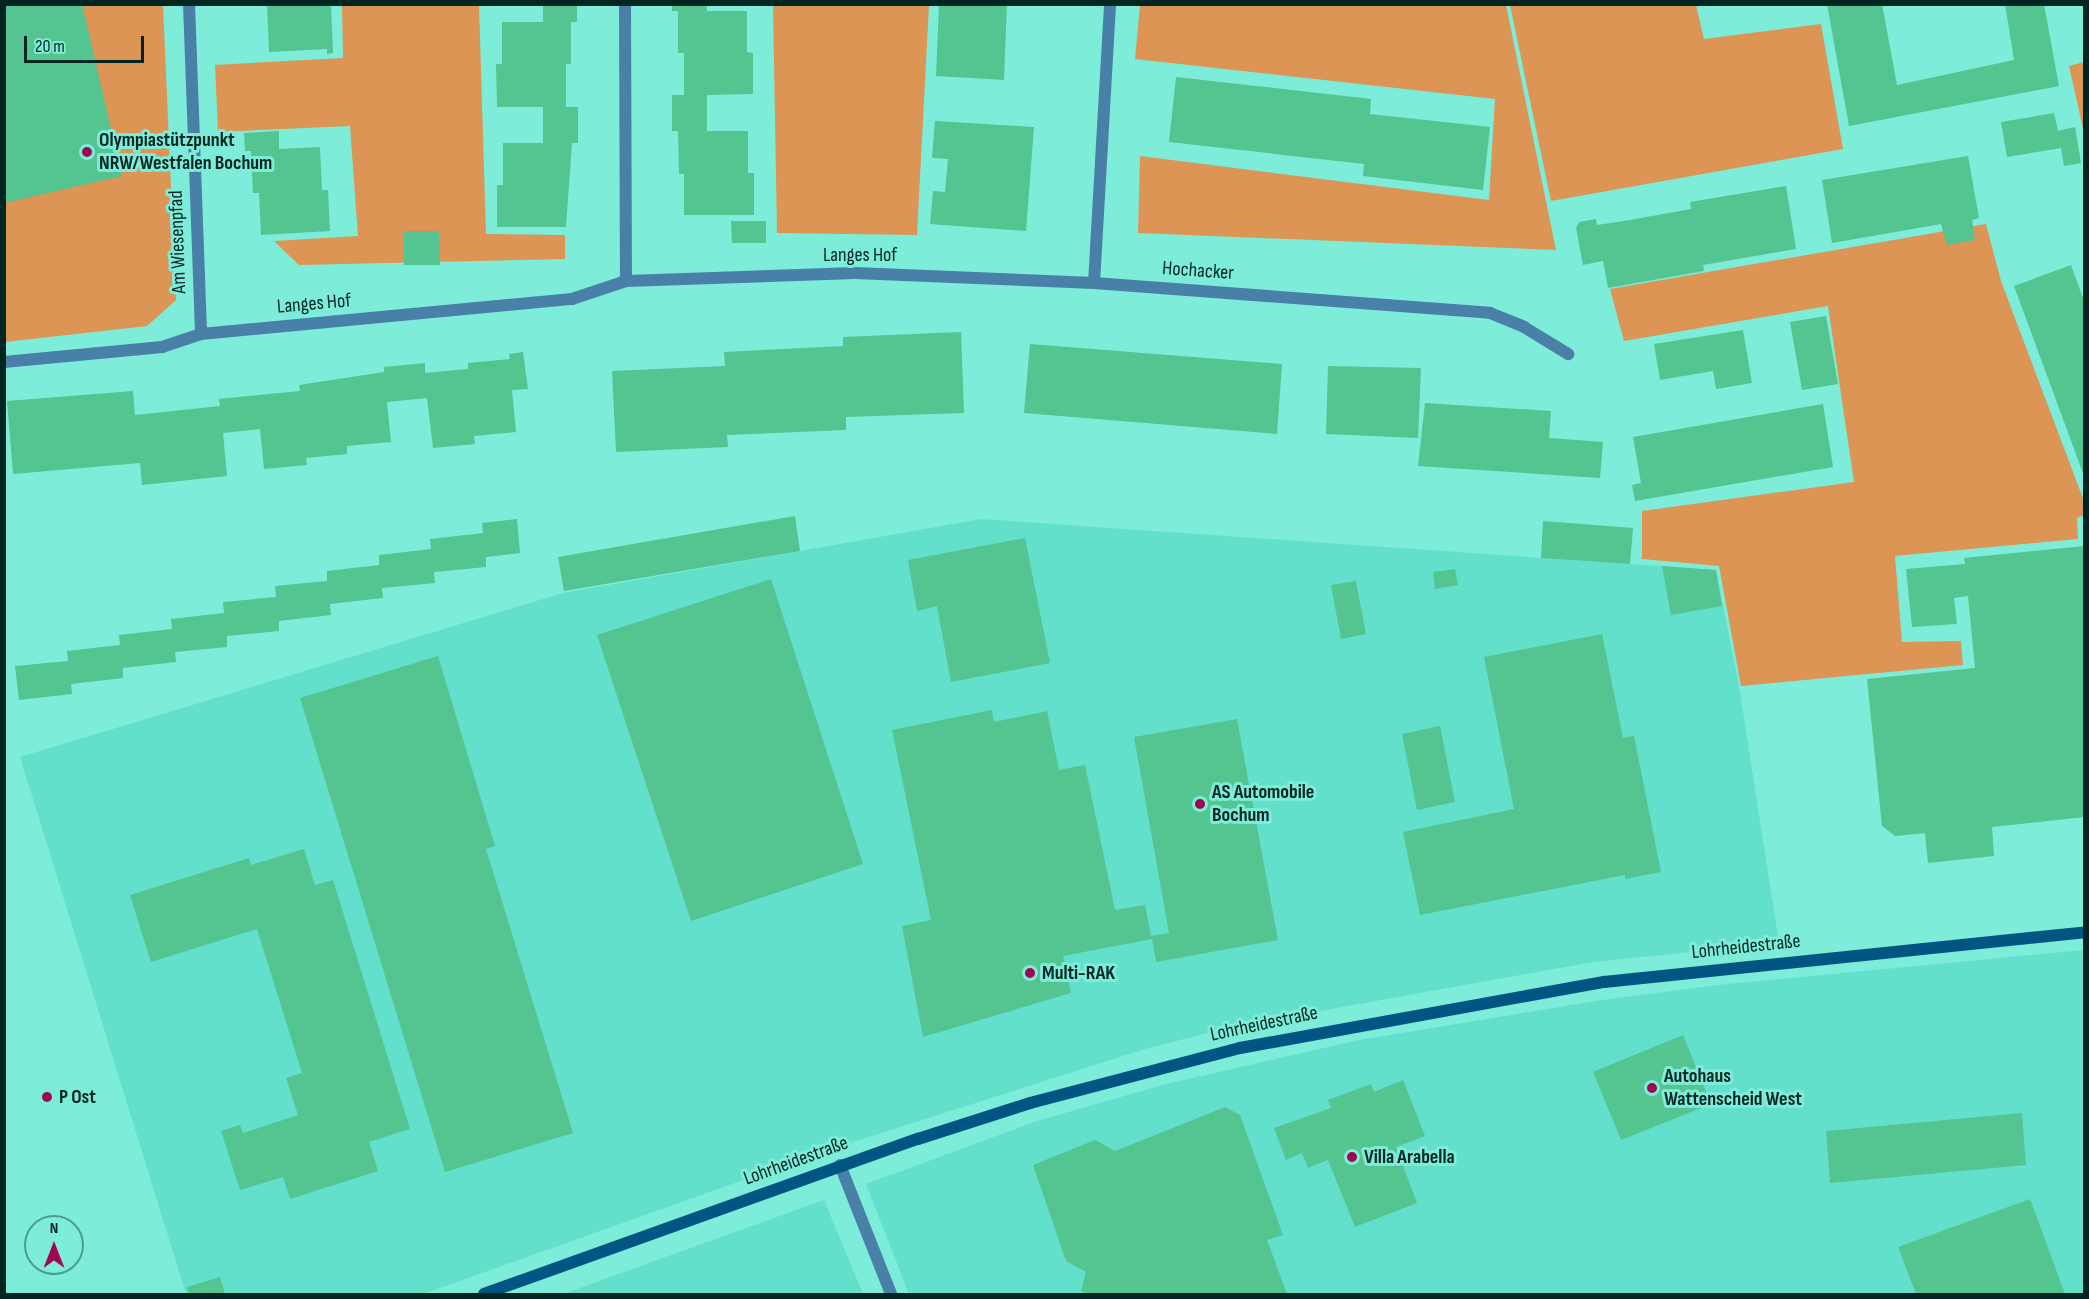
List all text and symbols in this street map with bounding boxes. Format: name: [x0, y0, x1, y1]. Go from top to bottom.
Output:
scale bar: [27, 24, 147, 62]
text: 20 m: [35, 36, 65, 57]
place label: Olympiastützpunkt NRW/Westfalen Bochum: [99, 128, 272, 175]
marker: Olympiastützpunkt NRW/Westfalen Bochum: [80, 145, 94, 159]
street label: Am Wiesenpfad: [164, 190, 192, 294]
street label: Langes Hof: [823, 243, 897, 267]
street label: Hochacker: [1161, 257, 1235, 285]
street label: Langes Hof: [276, 289, 352, 319]
place label: AS Automobile Bochum: [1212, 780, 1314, 827]
marker: AS Automobile Bochum: [1193, 797, 1207, 811]
street label: Lohrheidestraße: [1690, 929, 1802, 965]
place label: Multi-RAK: [1042, 961, 1115, 985]
marker: Multi-RAK: [1023, 966, 1037, 980]
street label: Lohrheidestraße: [1208, 1001, 1320, 1047]
place label: Autohaus Wattenscheid West: [1664, 1064, 1802, 1111]
marker: Autohaus Wattenscheid West: [1645, 1081, 1659, 1095]
place label: P Ost: [59, 1085, 96, 1109]
marker: P Ost: [40, 1090, 54, 1104]
street label: Lohrheidestraße: [741, 1131, 851, 1191]
place label: Villa Arabella: [1364, 1145, 1455, 1169]
marker: Villa Arabella: [1345, 1150, 1359, 1164]
north arrow: [24, 1215, 84, 1275]
text: N: [50, 1219, 58, 1238]

